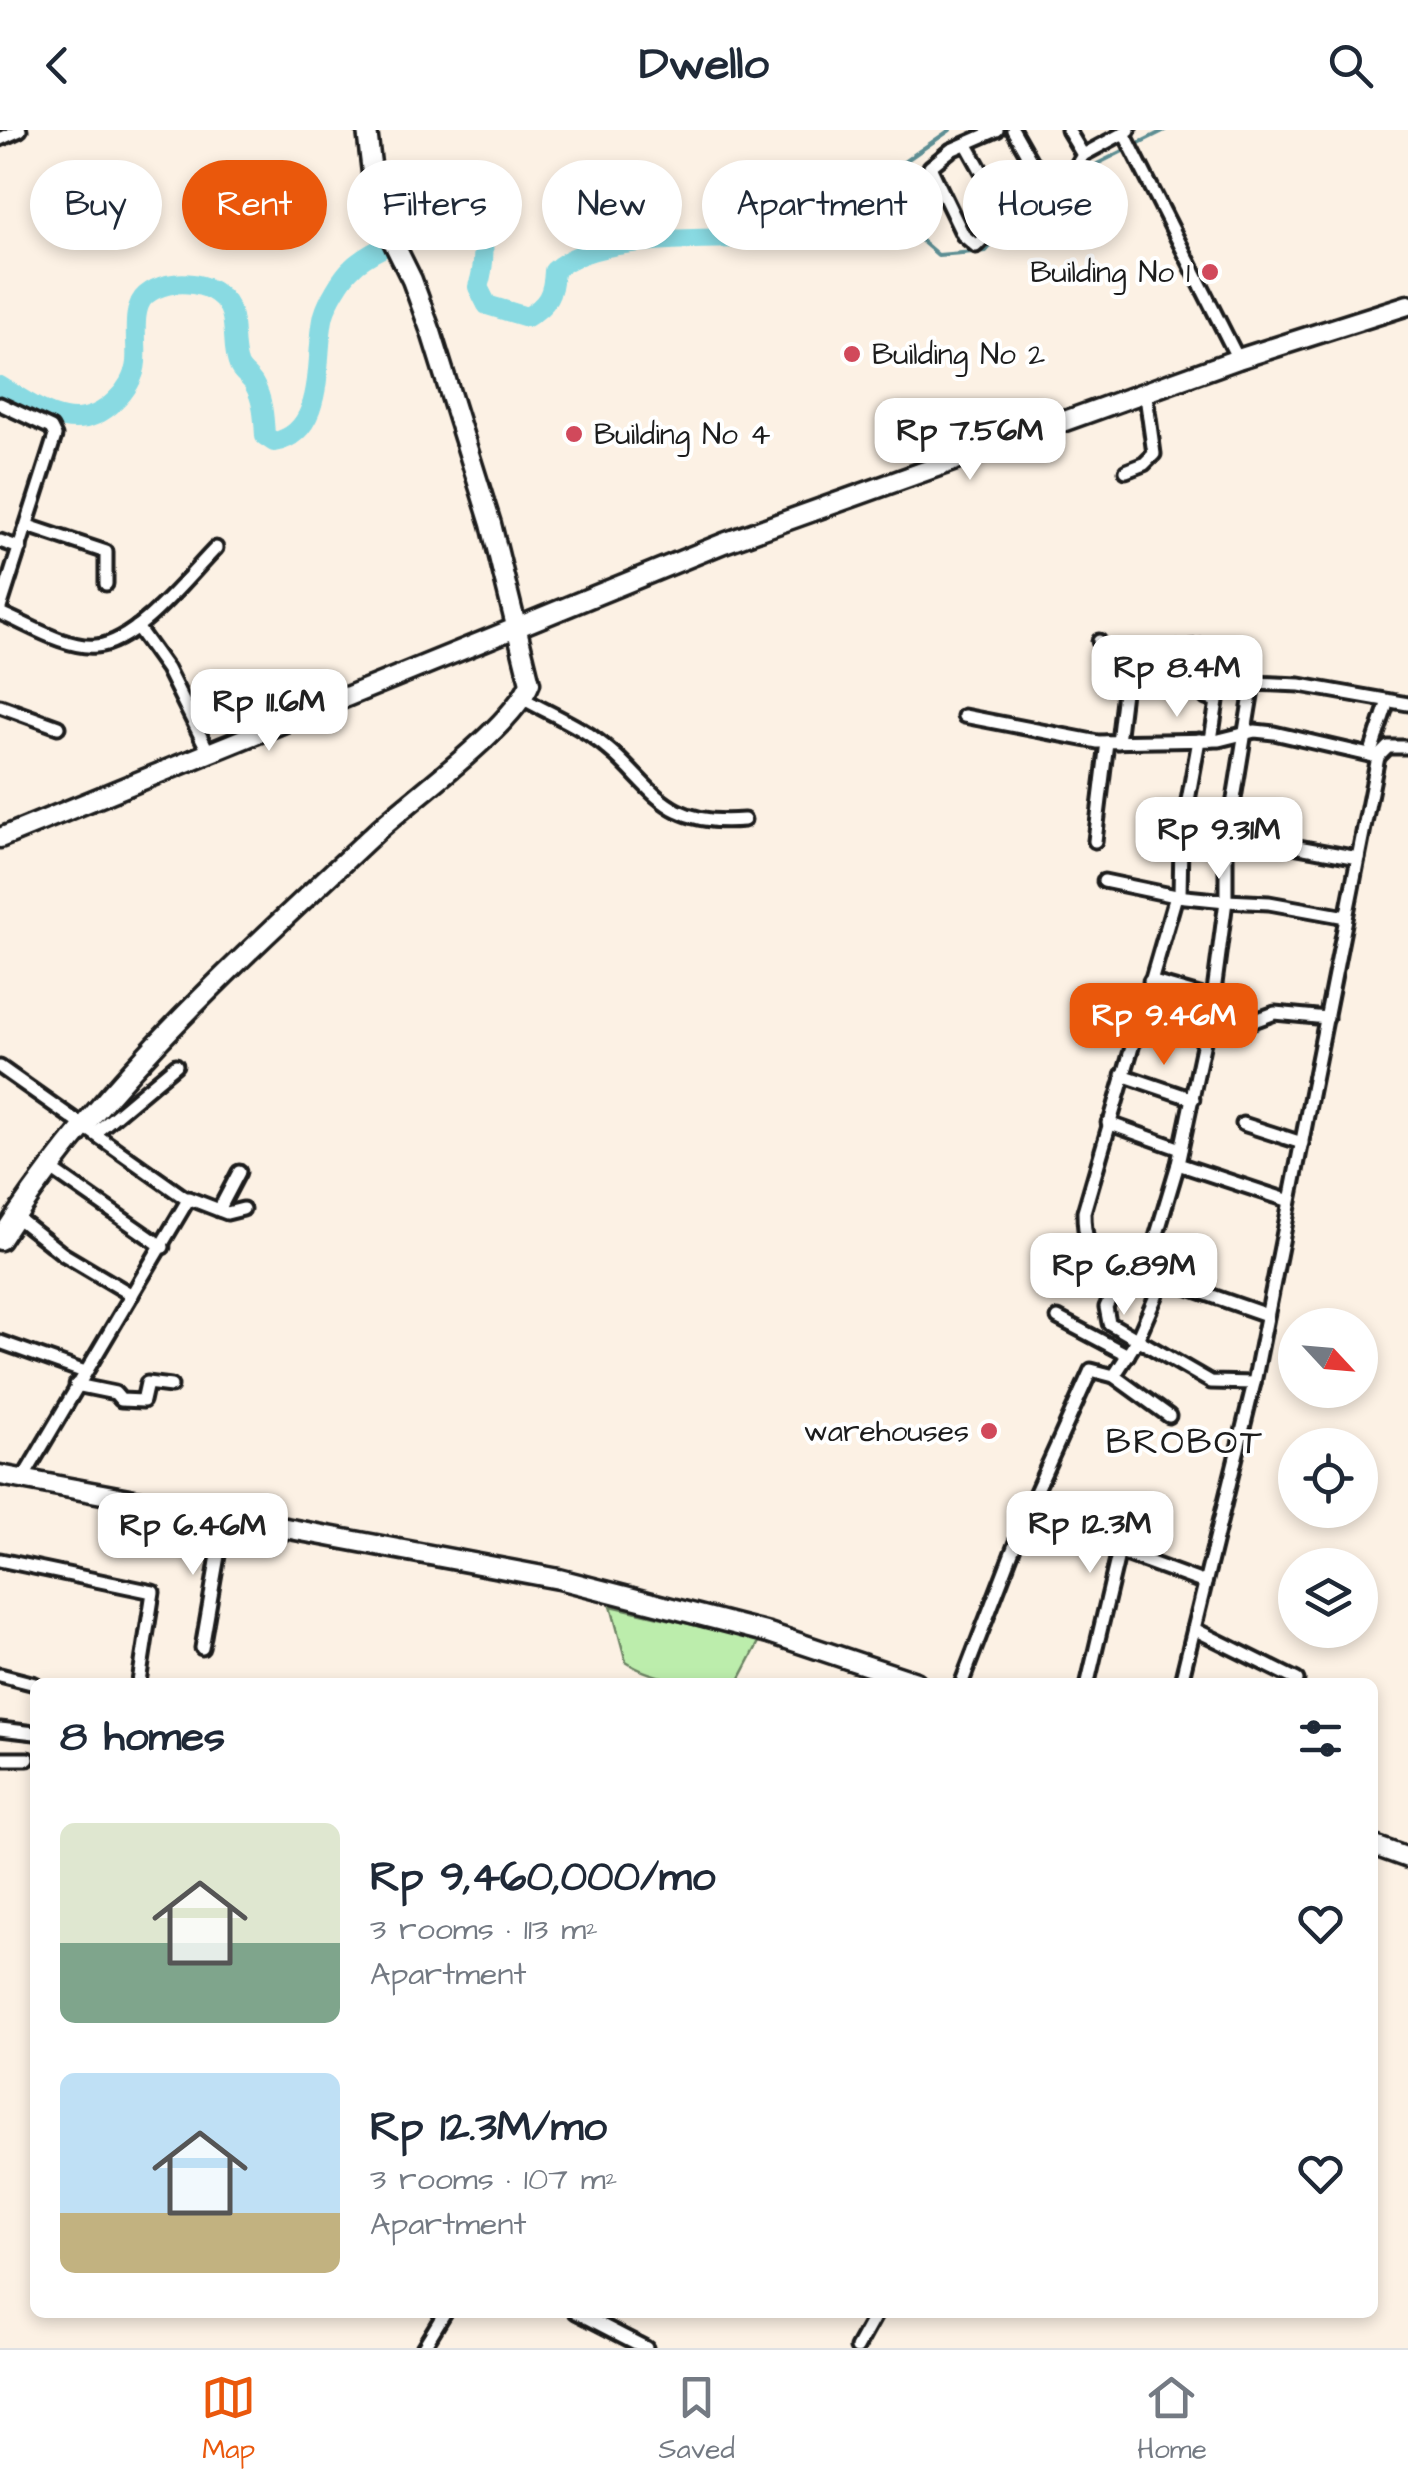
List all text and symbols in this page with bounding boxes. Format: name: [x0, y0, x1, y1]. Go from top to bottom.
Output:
text: Dwello: [639, 34, 769, 96]
icon: back: [30, 38, 85, 93]
icon: search: [1323, 38, 1378, 93]
chip: Buy: [30, 160, 162, 250]
chip: Rent: [182, 160, 327, 250]
chip: Filters: [347, 160, 522, 250]
chip: New: [542, 160, 682, 250]
chip: Apartment: [702, 160, 943, 250]
chip: House: [963, 160, 1128, 250]
place label: Building No 1: [1030, 252, 1190, 295]
marker: Building No 1: [1199, 261, 1221, 283]
place label: Building No 2: [872, 334, 1045, 377]
marker: Building No 2: [841, 343, 863, 365]
pin: Rp 7.56M: [867, 398, 1073, 483]
text: Rp 7.56M: [897, 408, 1043, 453]
place label: Building No 4: [594, 414, 770, 457]
marker: Building No 4: [563, 423, 585, 445]
pin: Rp 8.4M: [1085, 635, 1269, 720]
text: Rp 8.4M: [1114, 645, 1240, 690]
pin: Rp 11.6M: [166, 669, 372, 754]
text: Rp 11.6M: [213, 679, 325, 724]
pin: Rp 9.31M: [1116, 797, 1322, 882]
text: Rp 9.31M: [1158, 807, 1281, 852]
pin: Rp 9.46M: [1061, 983, 1267, 1068]
text: Rp 9.46M: [1092, 993, 1236, 1038]
pin: Rp 6.89M: [1021, 1233, 1227, 1318]
text: Rp 6.89M: [1052, 1243, 1196, 1288]
north arrow: [1278, 1308, 1378, 1408]
map controls: [1278, 1308, 1378, 1648]
place label: warehouses: [803, 1411, 969, 1453]
district label: BROBOT: [1106, 1418, 1264, 1467]
marker: warehouses: [978, 1420, 1000, 1442]
button: locate: [1278, 1428, 1378, 1528]
pin: Rp 12.3M: [987, 1491, 1193, 1576]
pin: Rp 6.46M: [90, 1493, 296, 1578]
text: Rp 12.3M: [1028, 1501, 1152, 1546]
text: Rp 6.46M: [120, 1503, 266, 1548]
button: layers: [1278, 1548, 1378, 1648]
text: 8 homes: [60, 1709, 225, 1767]
icon: filters: [1293, 1711, 1348, 1766]
text: Rp 9,460,000/mo: [370, 1849, 715, 1907]
icon: home: [140, 1863, 260, 1983]
icon: heart: [1293, 1896, 1348, 1951]
text: 3 rooms · 113 m²: [370, 1907, 598, 1952]
text: Apartment: [370, 1952, 526, 1997]
text: Rp 12.3M/mo: [370, 2099, 607, 2157]
icon: home: [140, 2113, 260, 2233]
icon: heart: [1293, 2146, 1348, 2201]
text: 3 rooms · 107 m²: [370, 2157, 618, 2202]
text: Apartment: [370, 2202, 526, 2247]
tab: Map: [201, 2370, 256, 2469]
tab: Saved: [659, 2370, 735, 2469]
tab: Home: [1137, 2370, 1207, 2469]

